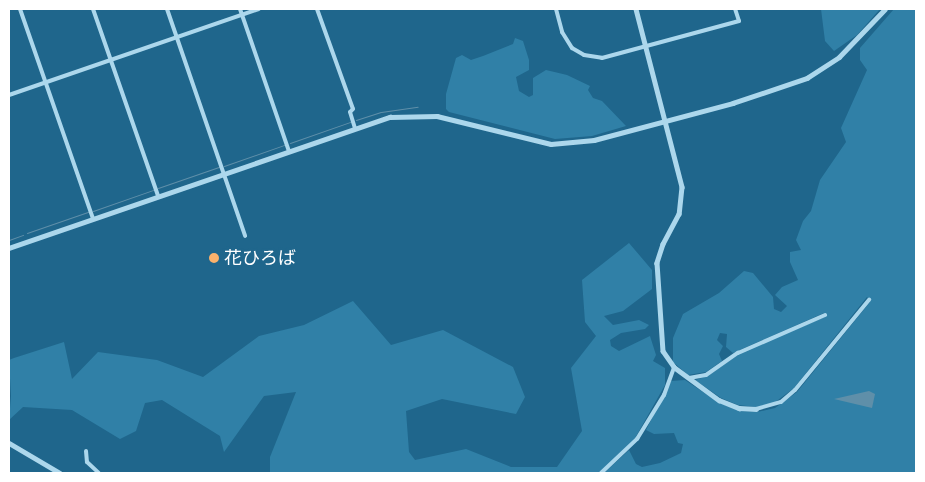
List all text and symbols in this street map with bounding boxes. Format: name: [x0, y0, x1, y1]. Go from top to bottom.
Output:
place label: 花ひろば: [224, 247, 296, 269]
marker: 花ひろば: [208, 252, 220, 264]

